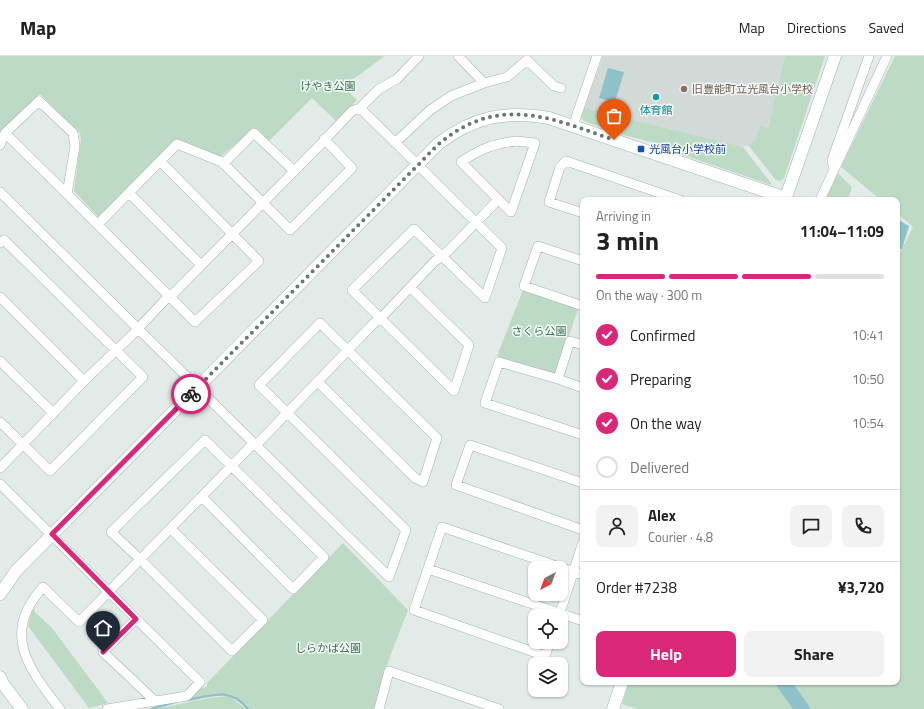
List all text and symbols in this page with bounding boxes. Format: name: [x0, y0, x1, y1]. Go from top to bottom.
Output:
text: Map: [20, 13, 56, 42]
text: Map: [739, 17, 765, 38]
text: Directions: [787, 17, 846, 38]
text: Saved: [868, 17, 904, 38]
park label: けやき公園: [301, 78, 356, 94]
place label: 旧豊能町立光風台小学校: [692, 81, 813, 97]
marker: 旧豊能町立光風台小学校: [679, 84, 689, 94]
marker: 体育館: [651, 92, 661, 102]
pin: [597, 99, 631, 140]
place label: 体育館: [640, 102, 673, 118]
icon: bag: [603, 105, 625, 127]
place label: 光風台小学校前: [649, 141, 726, 157]
marker: 光風台小学校前: [636, 144, 646, 154]
text: Arriving in: [596, 206, 651, 226]
text: 11:04–11:09: [800, 220, 884, 243]
text: 3 min: [596, 221, 659, 260]
text: On the way · 300 m: [596, 285, 702, 305]
park label: さくら公園: [512, 323, 567, 339]
icon: check: [596, 324, 618, 346]
text: Confirmed: [630, 324, 695, 347]
text: 10:41: [852, 325, 884, 345]
icon: check: [596, 368, 618, 390]
text: Preparing: [630, 368, 691, 391]
text: 10:50: [852, 369, 884, 389]
courier: [171, 374, 211, 414]
icon: bike: [180, 383, 202, 405]
icon: check: [596, 412, 618, 434]
text: On the way: [630, 412, 702, 435]
text: 10:54: [852, 413, 884, 433]
text: Delivered: [630, 456, 689, 479]
text: Alex: [648, 504, 676, 527]
button: person: [596, 505, 638, 547]
button: chat: [790, 505, 832, 547]
button: phone: [842, 505, 884, 547]
text: Courier · 4.8: [648, 527, 713, 547]
north arrow: [528, 561, 568, 601]
map controls: [528, 561, 568, 697]
text: Order #7238: [596, 576, 677, 599]
text: ¥3,720: [838, 576, 884, 599]
button: locate: [528, 609, 568, 649]
pin: [86, 611, 120, 652]
icon: home: [92, 617, 114, 639]
button: Help: [596, 631, 736, 677]
button: Share: [744, 631, 884, 677]
park label: しらかば公園: [295, 640, 361, 656]
button: layers: [528, 657, 568, 697]

